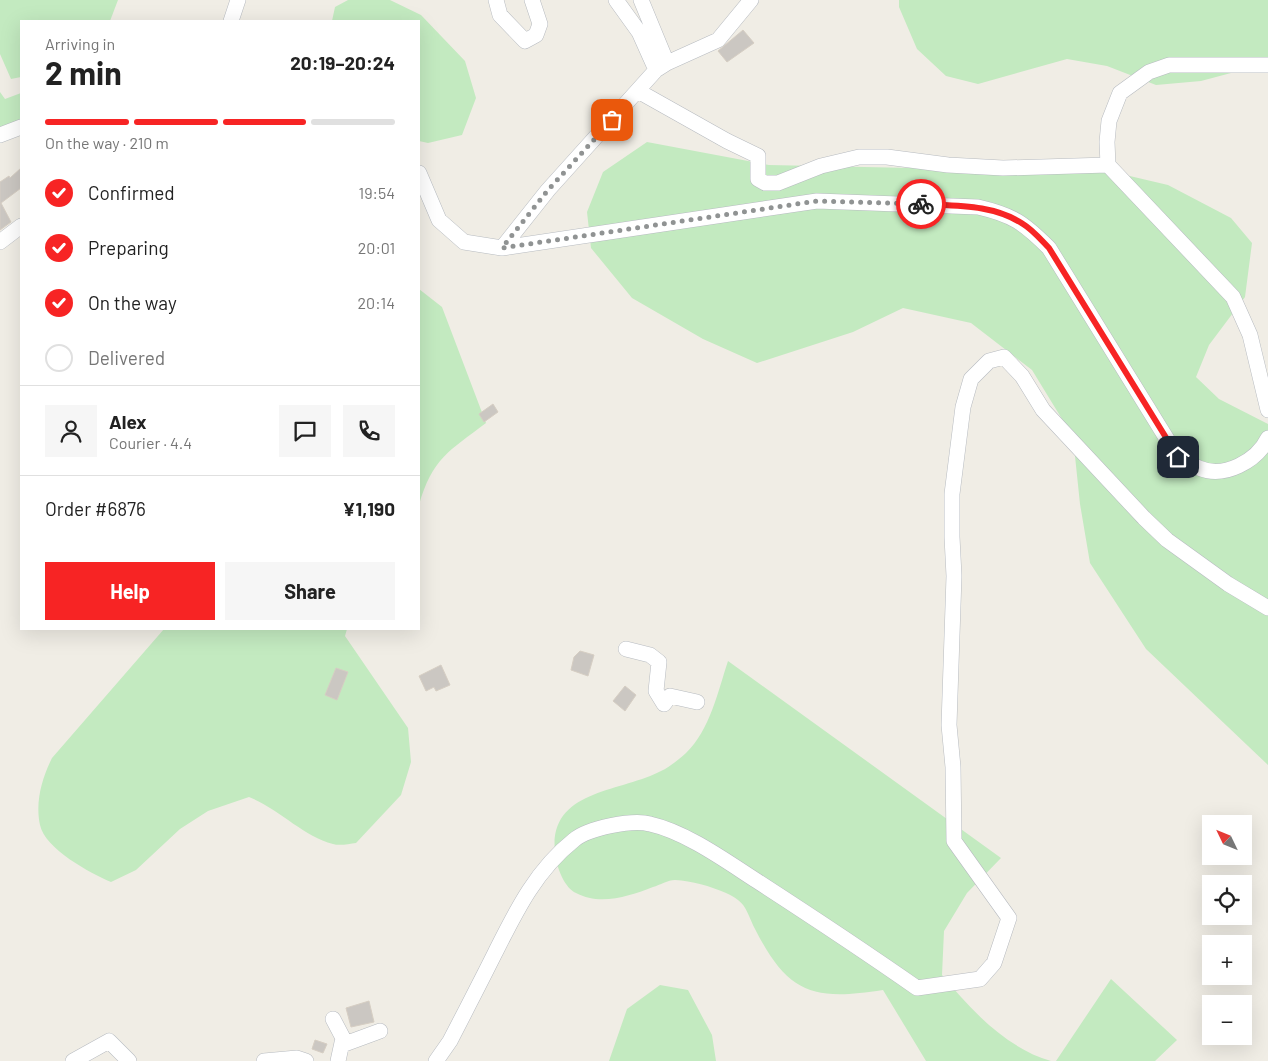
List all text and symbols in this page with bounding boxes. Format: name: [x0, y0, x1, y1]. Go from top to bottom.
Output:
text: Arriving in: [45, 34, 115, 53]
text: 20:19–20:24: [290, 51, 395, 74]
text: 2 min: [45, 53, 122, 91]
pin: [591, 99, 633, 141]
icon: bag: [598, 106, 626, 134]
text: On the way · 210 m: [45, 133, 169, 152]
icon: check: [45, 179, 73, 207]
courier: [896, 179, 946, 229]
text: Confirmed: [88, 181, 175, 204]
text: 19:54: [359, 183, 395, 202]
icon: bike: [907, 190, 935, 218]
icon: check: [45, 234, 73, 262]
text: Preparing: [88, 236, 169, 259]
text: 20:01: [358, 238, 395, 257]
icon: check: [45, 289, 73, 317]
text: On the way: [88, 291, 177, 314]
text: 20:14: [358, 293, 395, 312]
text: Delivered: [88, 346, 165, 369]
button: person: [45, 405, 97, 457]
button: chat: [279, 405, 331, 457]
button: phone: [343, 405, 395, 457]
text: Alex: [109, 410, 147, 433]
text: Courier · 4.4: [109, 433, 192, 452]
pin: [1157, 436, 1199, 478]
icon: home: [1164, 443, 1192, 471]
text: Order #6876: [45, 497, 146, 520]
text: ¥1,190: [343, 497, 395, 520]
button: Help: [45, 562, 215, 620]
button: Share: [225, 562, 395, 620]
north arrow: [1202, 815, 1252, 865]
map controls: [1202, 815, 1252, 1045]
button: locate: [1202, 875, 1252, 925]
button: +: [1202, 935, 1252, 985]
button: −: [1202, 995, 1252, 1045]

